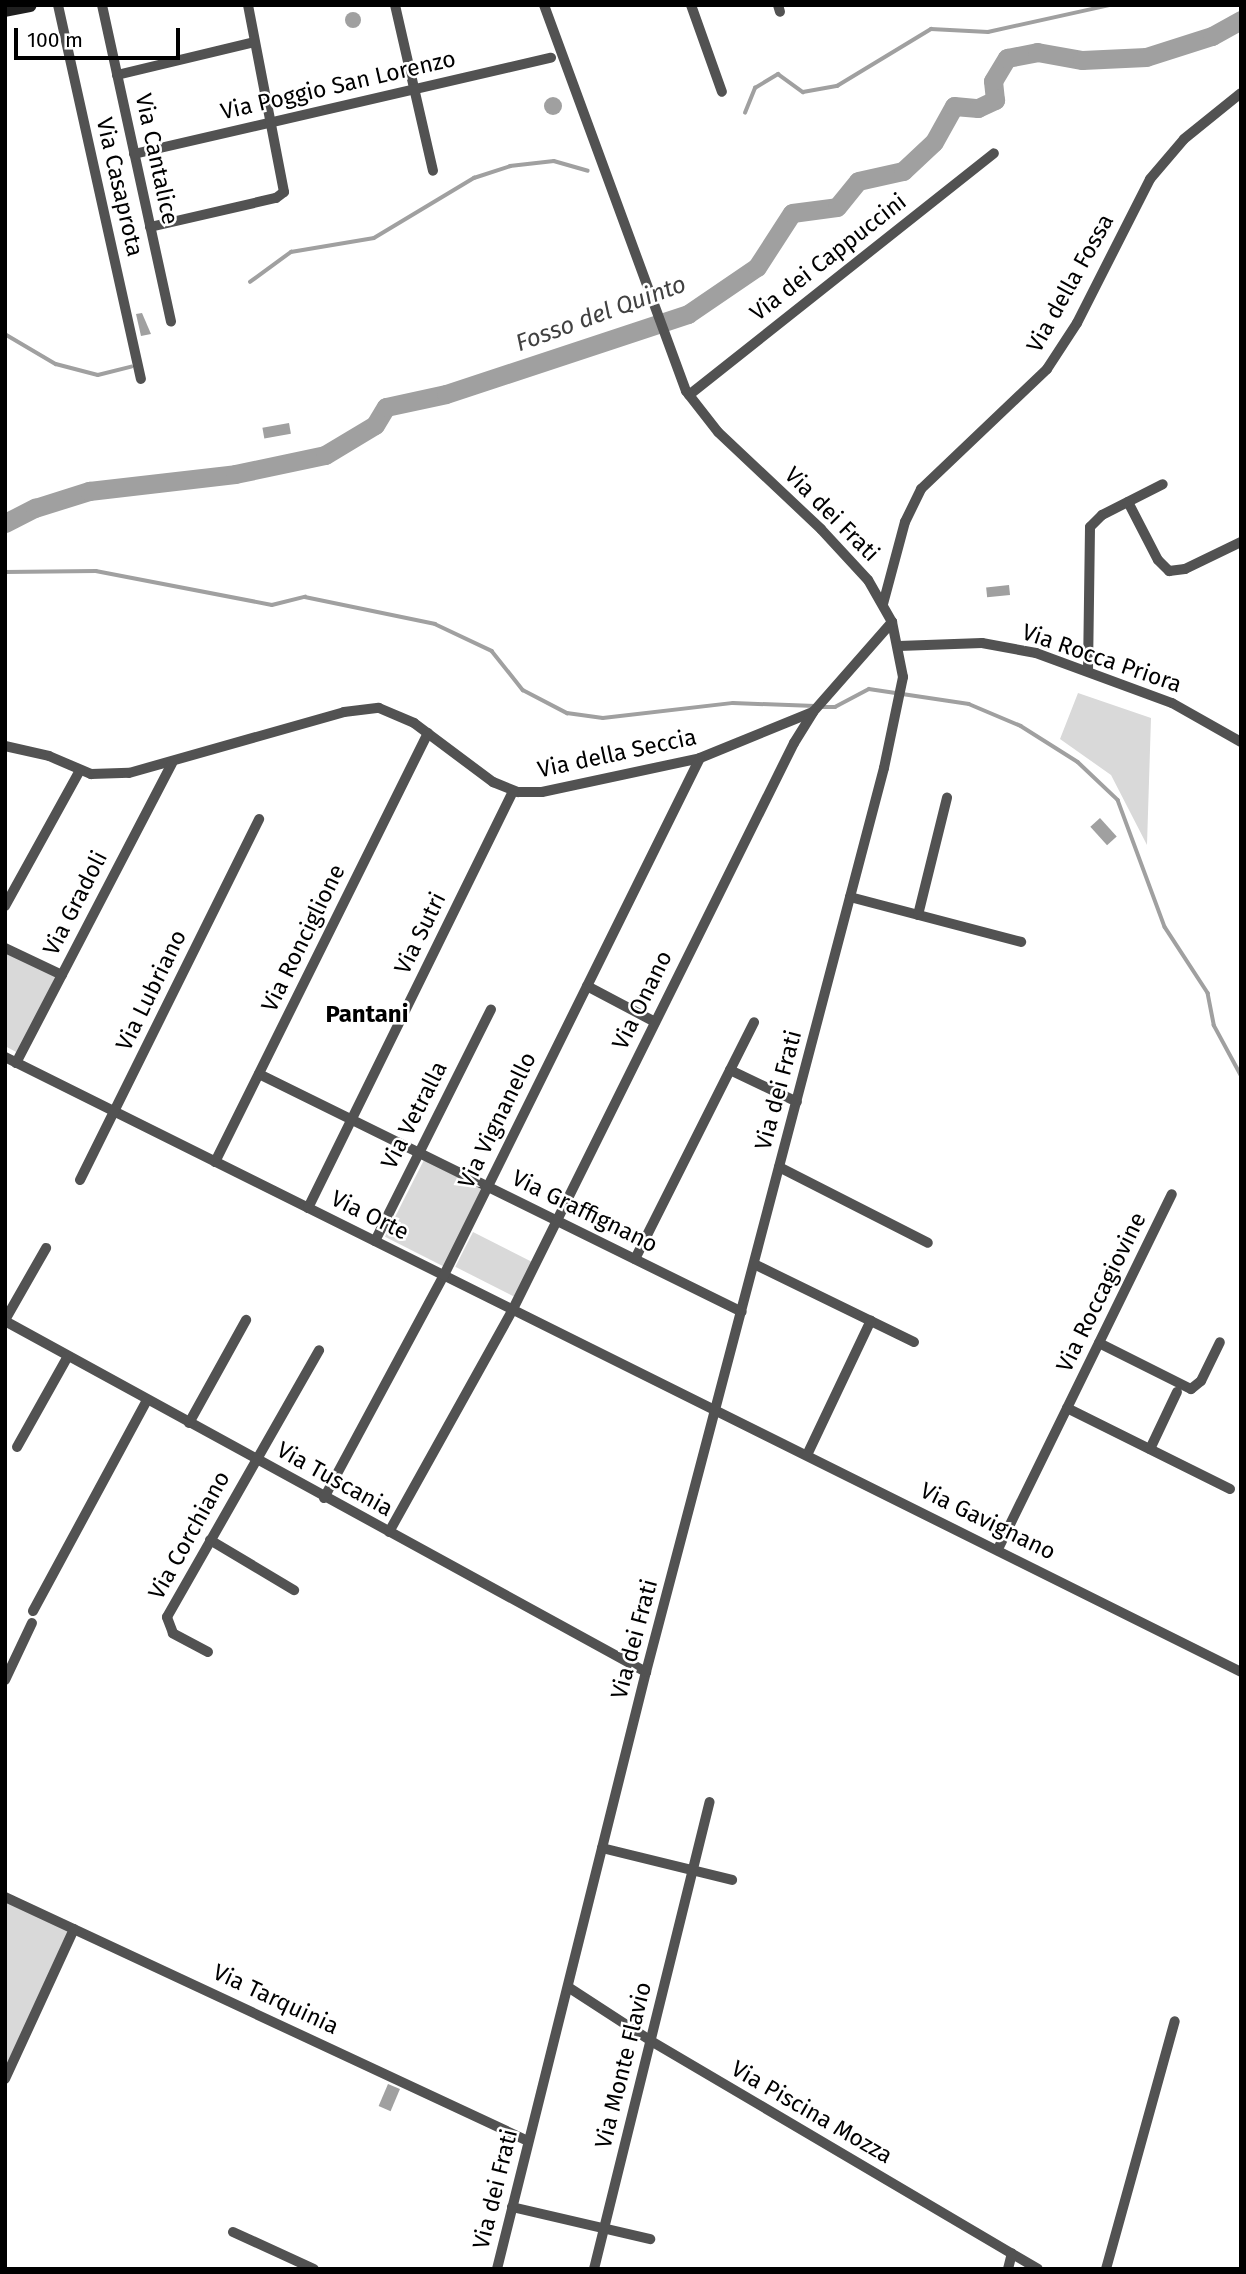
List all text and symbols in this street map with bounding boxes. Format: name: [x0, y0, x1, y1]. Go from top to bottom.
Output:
scale bar: [18, 14, 184, 58]
text: 100 m: [27, 27, 83, 53]
street label: Via Poggio San Lorenzo: [218, 45, 458, 125]
street label: Via Cantalice: [130, 91, 184, 227]
street label: Via Casaprota: [91, 115, 149, 259]
street label: Via dei Cappuccini: [744, 187, 912, 327]
street label: Via della Fossa: [1021, 209, 1119, 357]
water label: Fosso del Quinto: [512, 270, 690, 358]
street label: Via dei Frati: [779, 461, 885, 567]
street label: Via Rocca Priora: [1019, 618, 1185, 698]
street label: Via della Seccia: [535, 723, 699, 783]
street label: Via Gradoli: [37, 846, 113, 960]
street label: Via Ronciglione: [255, 860, 351, 1016]
street label: Via Sutri: [388, 888, 452, 978]
street label: Via Lubriano: [110, 925, 192, 1055]
street label: Via Onano: [606, 946, 678, 1054]
district label: Pantani: [326, 1001, 408, 1029]
street label: Via dei Frati: [749, 1027, 807, 1153]
street label: Via Vignanello: [452, 1047, 542, 1193]
street label: Via Vetralla: [375, 1057, 453, 1173]
street label: Via Graffignano: [508, 1164, 662, 1258]
street label: Via Orte: [327, 1184, 413, 1246]
street label: Via Roccagiovine: [1050, 1208, 1152, 1376]
street label: Via Tuscania: [272, 1436, 398, 1522]
street label: Via Corchiano: [142, 1466, 236, 1604]
street label: Via Gavignano: [916, 1476, 1060, 1566]
street label: Via dei Frati: [605, 1576, 663, 1702]
street label: Via Tarquinia: [209, 1958, 343, 2040]
street label: Via Monte Flavio: [589, 1979, 657, 2151]
street label: Via Piscina Mozza: [727, 2055, 897, 2169]
street label: Via dei Frati: [467, 2126, 523, 2252]

